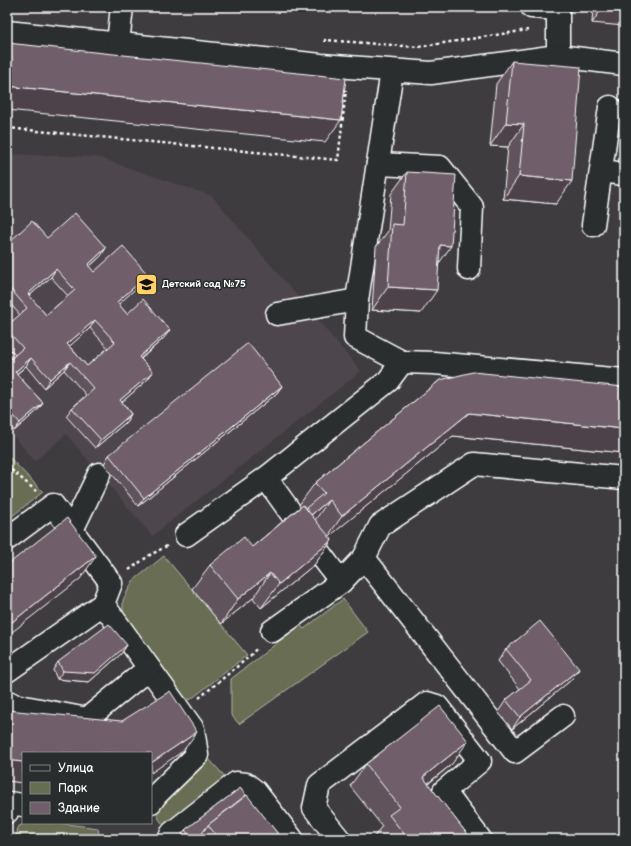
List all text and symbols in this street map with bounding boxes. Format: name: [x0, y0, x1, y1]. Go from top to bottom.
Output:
school or university icon: Детский сад №75: [134, 271, 160, 297]
place label: Детский сад №75: [162, 278, 246, 290]
legend: [22, 752, 152, 824]
text: Улица: [58, 761, 94, 776]
text: Парк: [58, 781, 88, 796]
text: Здание: [58, 801, 100, 816]

